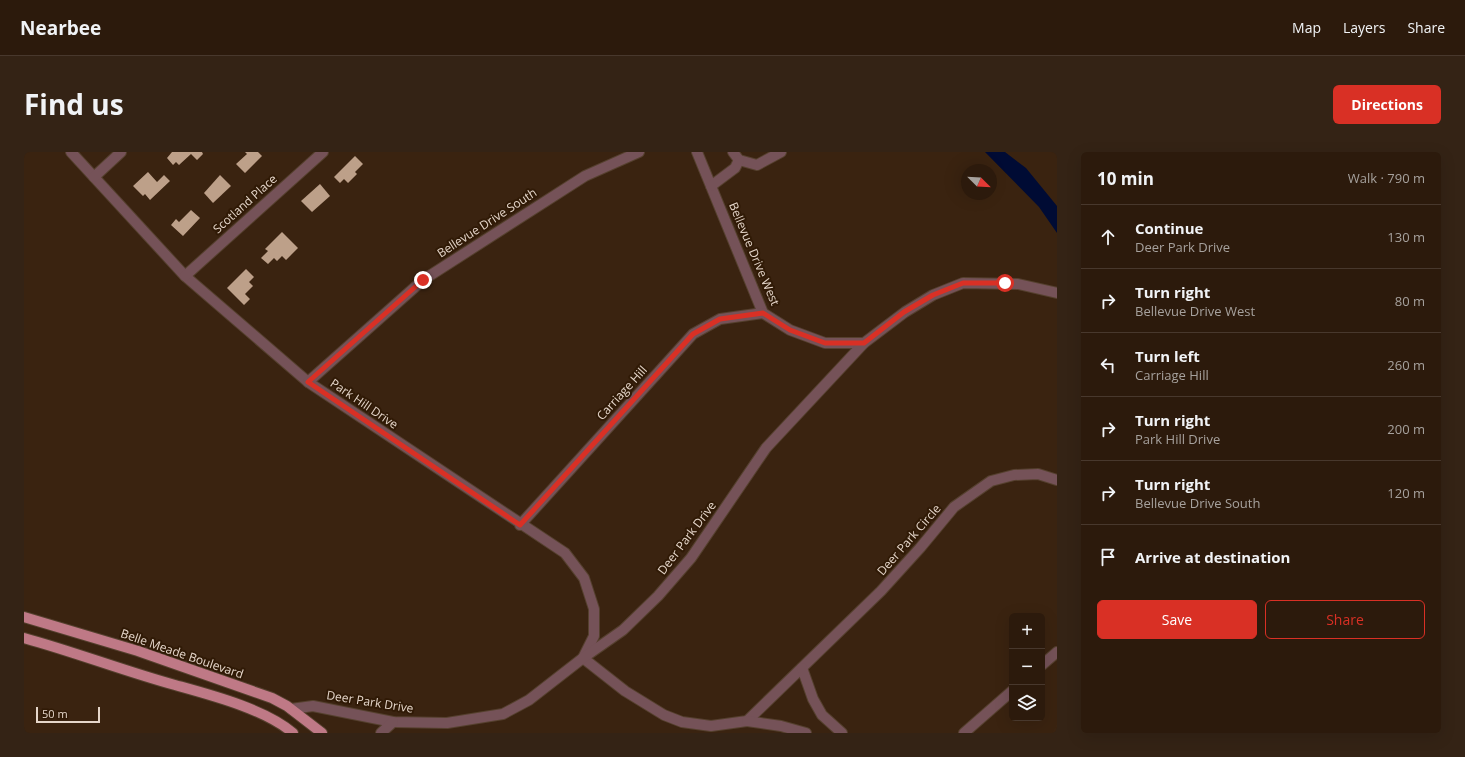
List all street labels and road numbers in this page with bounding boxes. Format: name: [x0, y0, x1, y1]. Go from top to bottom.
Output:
street label: Scotland Place: [209, 170, 281, 237]
street label: Bellevue Drive South: [434, 184, 540, 261]
street label: Bellevue Drive West: [725, 199, 784, 308]
street label: Carriage Hill: [593, 362, 651, 424]
street label: Park Hill Drive: [327, 375, 402, 433]
street label: Deer Park Drive: [653, 497, 720, 578]
street label: Deer Park Circle: [873, 500, 945, 579]
street label: Belle Meade Boulevard: [118, 625, 246, 683]
street label: Deer Park Drive: [325, 686, 415, 717]

